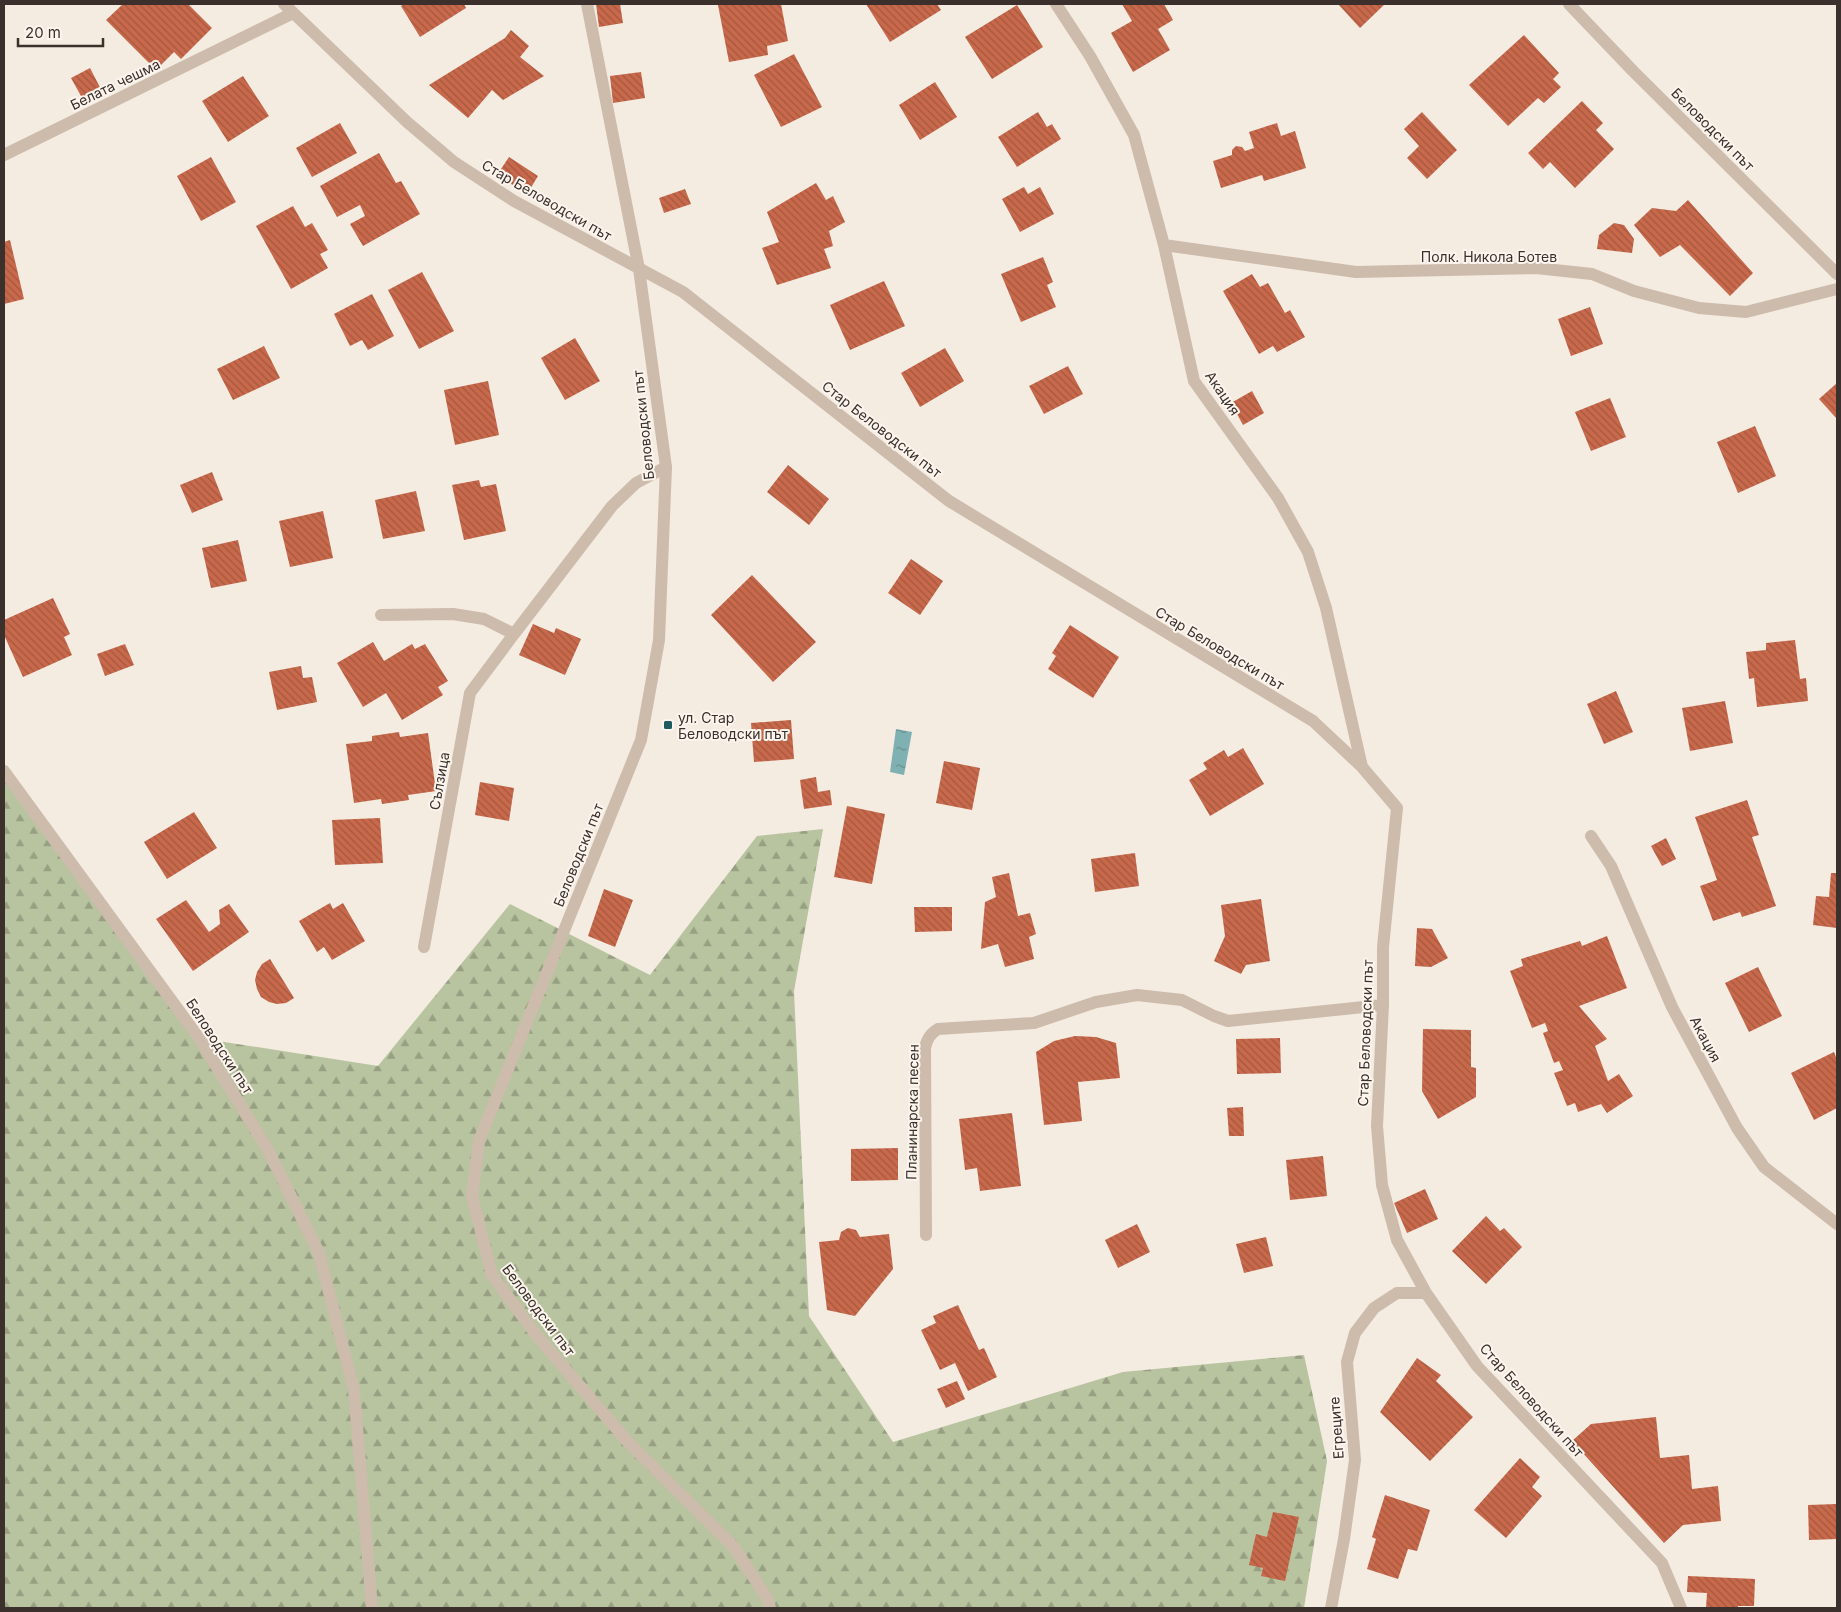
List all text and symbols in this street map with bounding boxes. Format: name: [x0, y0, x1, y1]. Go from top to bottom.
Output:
scale bar: [18, 15, 102, 47]
text: 20 m: [25, 23, 61, 42]
street label: Белата чешма: [67, 55, 163, 113]
street label: Беловодски път: [1668, 84, 1758, 174]
street label: Стар Беловодски път: [479, 156, 615, 244]
street label: Полк. Никола Ботев: [1421, 248, 1557, 265]
street label: Акация: [1202, 368, 1244, 418]
street label: Беловодски път: [629, 369, 657, 481]
street label: Стар Беловодски път: [819, 377, 946, 481]
street label: Стар Беловодски път: [1153, 603, 1288, 693]
place label: ул. Стар Беловодски път: [678, 709, 789, 742]
marker: ул. Стар Беловодски път: [662, 719, 674, 731]
street label: Сълзица: [426, 751, 452, 811]
street label: Беловодски път: [550, 800, 607, 909]
street label: Стар Беловодски път: [1354, 959, 1376, 1107]
street label: Беловодски път: [183, 995, 257, 1097]
street label: Акация: [1687, 1013, 1725, 1065]
street label: Планинарска песен: [902, 1044, 922, 1180]
street label: Беловодски път: [499, 1261, 579, 1359]
street label: Стар Беловодски път: [1476, 1340, 1588, 1461]
street label: Егреците: [1325, 1396, 1347, 1460]

